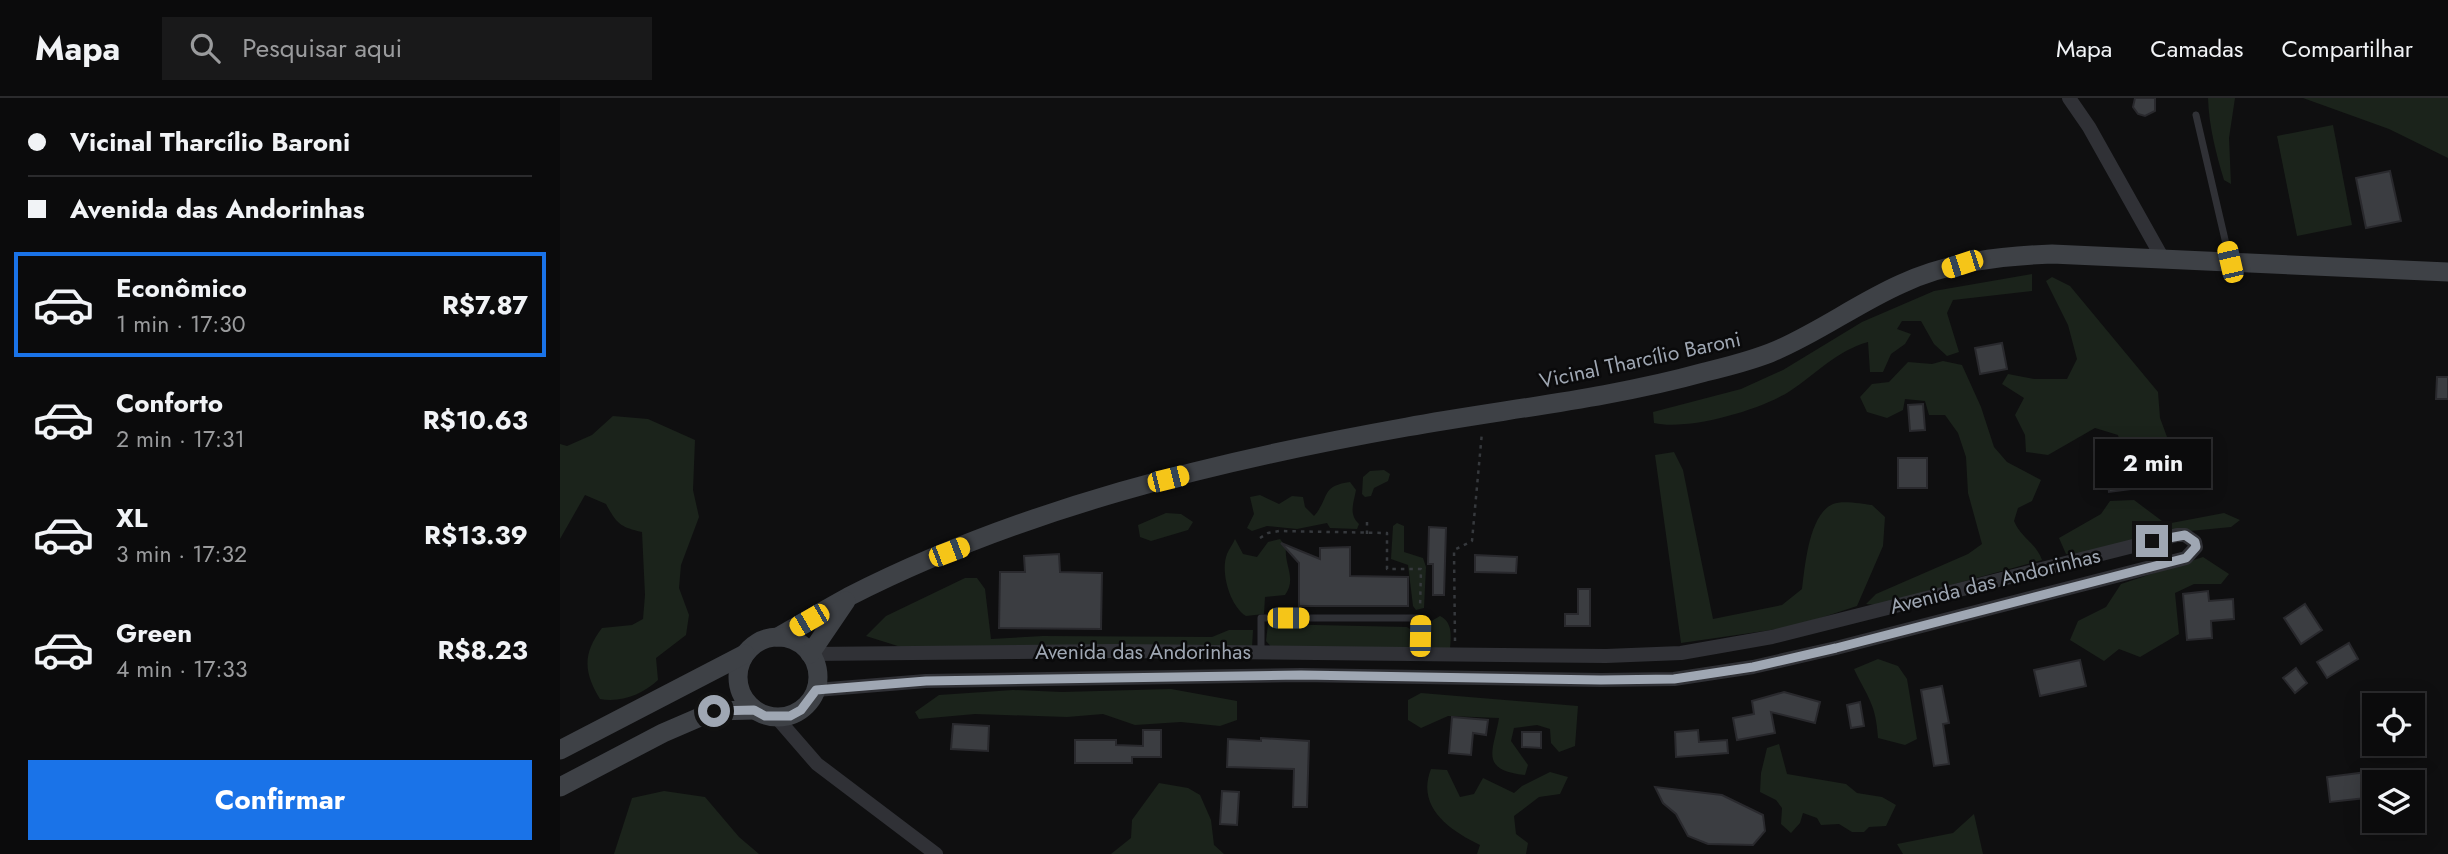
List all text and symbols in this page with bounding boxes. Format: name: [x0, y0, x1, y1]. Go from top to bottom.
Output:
search box: [162, 17, 652, 80]
text: Mapa: [35, 25, 120, 72]
icon: search: [186, 29, 224, 67]
text: Pesquisar aqui: [242, 29, 402, 67]
text: Mapa: [2056, 31, 2112, 66]
text: Camadas: [2150, 31, 2243, 66]
text: Compartilhar: [2281, 31, 2413, 66]
text: Vicinal Tharcílio Baroni: [70, 123, 350, 161]
text: Avenida das Andorinhas: [70, 190, 365, 228]
car: [2216, 239, 2245, 285]
car: [1939, 248, 1986, 280]
text: Econômico: [116, 269, 247, 307]
icon: car: [32, 273, 95, 336]
text: R$7.87: [442, 286, 528, 324]
text: 1 min · 17:30: [116, 307, 246, 341]
street label: Vicinal Tharcílio Baroni: [1537, 324, 1743, 396]
text: Conforto: [116, 384, 223, 422]
icon: car: [32, 388, 95, 451]
text: R$10.63: [423, 401, 528, 439]
text: 2 min · 17:31: [116, 422, 245, 456]
callout: 2 min: [2094, 440, 2210, 488]
text: 2 min: [2123, 446, 2183, 480]
car: [1146, 464, 1191, 494]
text: XL: [116, 499, 148, 537]
icon: car: [32, 503, 95, 566]
text: R$13.39: [424, 516, 528, 554]
route end: [2136, 525, 2168, 557]
car: [926, 535, 973, 569]
text: 3 min · 17:32: [116, 537, 247, 571]
street label: Avenida das Andorinhas: [1887, 540, 2103, 622]
car: [786, 600, 833, 640]
car: [1268, 608, 1310, 629]
text: Green: [116, 614, 192, 652]
car: [1410, 615, 1431, 657]
icon: car: [32, 618, 95, 681]
text: R$8.23: [438, 631, 528, 669]
street label: Avenida das Andorinhas: [1035, 637, 1251, 667]
text: 4 min · 17:33: [116, 652, 247, 686]
map controls: [2362, 693, 2425, 833]
button: locate: [2362, 693, 2425, 756]
route start: [698, 695, 730, 727]
button: Confirmar: [28, 760, 532, 840]
button: layers: [2362, 770, 2425, 833]

